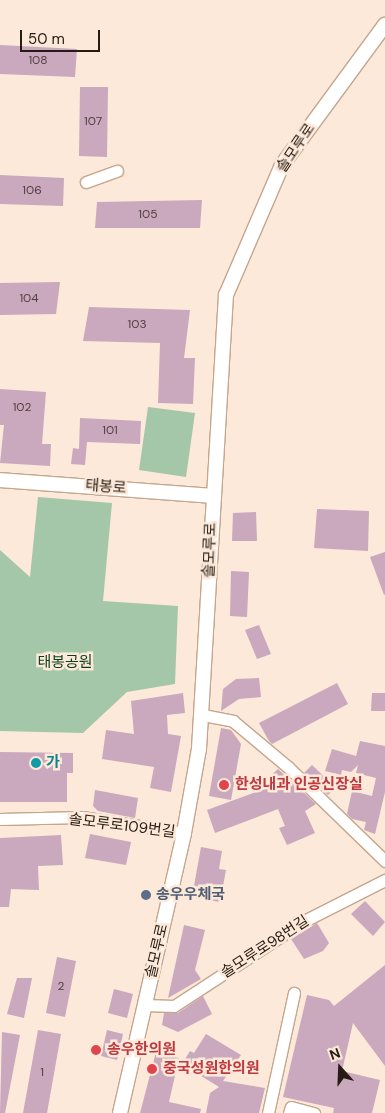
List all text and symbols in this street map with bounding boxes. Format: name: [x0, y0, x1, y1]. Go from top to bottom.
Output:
scale bar: [22, 20, 102, 52]
text: 50 m: [28, 29, 65, 49]
house number: 108: [28, 54, 48, 68]
house number: 107: [84, 115, 102, 129]
street label: 솔모루로: [273, 120, 319, 176]
house number: 106: [22, 184, 42, 198]
house number: 105: [138, 208, 158, 222]
house number: 104: [19, 292, 39, 306]
house number: 103: [127, 318, 147, 332]
house number: 102: [13, 401, 31, 415]
house number: 101: [102, 424, 118, 438]
street label: 태봉로: [85, 477, 127, 497]
street label: 솔모루로: [200, 522, 220, 578]
park label: 태봉공원: [37, 654, 93, 672]
place label: 가: [46, 754, 60, 772]
marker: 가: [30, 757, 42, 769]
place label: 한성내과 인공신장실: [235, 776, 363, 794]
marker: 한성내과 인공신장실: [217, 778, 231, 792]
street label: 솔모루로109번길: [68, 811, 176, 841]
place label: 송우우체국: [156, 886, 225, 904]
marker: 송우우체국: [140, 889, 152, 901]
street label: 솔모루로98번길: [218, 912, 312, 982]
street label: 솔모루로: [142, 922, 172, 980]
house number: 2: [58, 980, 64, 994]
place label: 송우한의원: [107, 1041, 176, 1059]
marker: 송우한의원: [89, 1043, 103, 1057]
north arrow: [315, 1043, 365, 1093]
text: N: [327, 1044, 343, 1064]
place label: 중국성원한의원: [163, 1060, 260, 1078]
marker: 중국성원한의원: [145, 1062, 159, 1076]
house number: 1: [40, 1066, 44, 1080]

